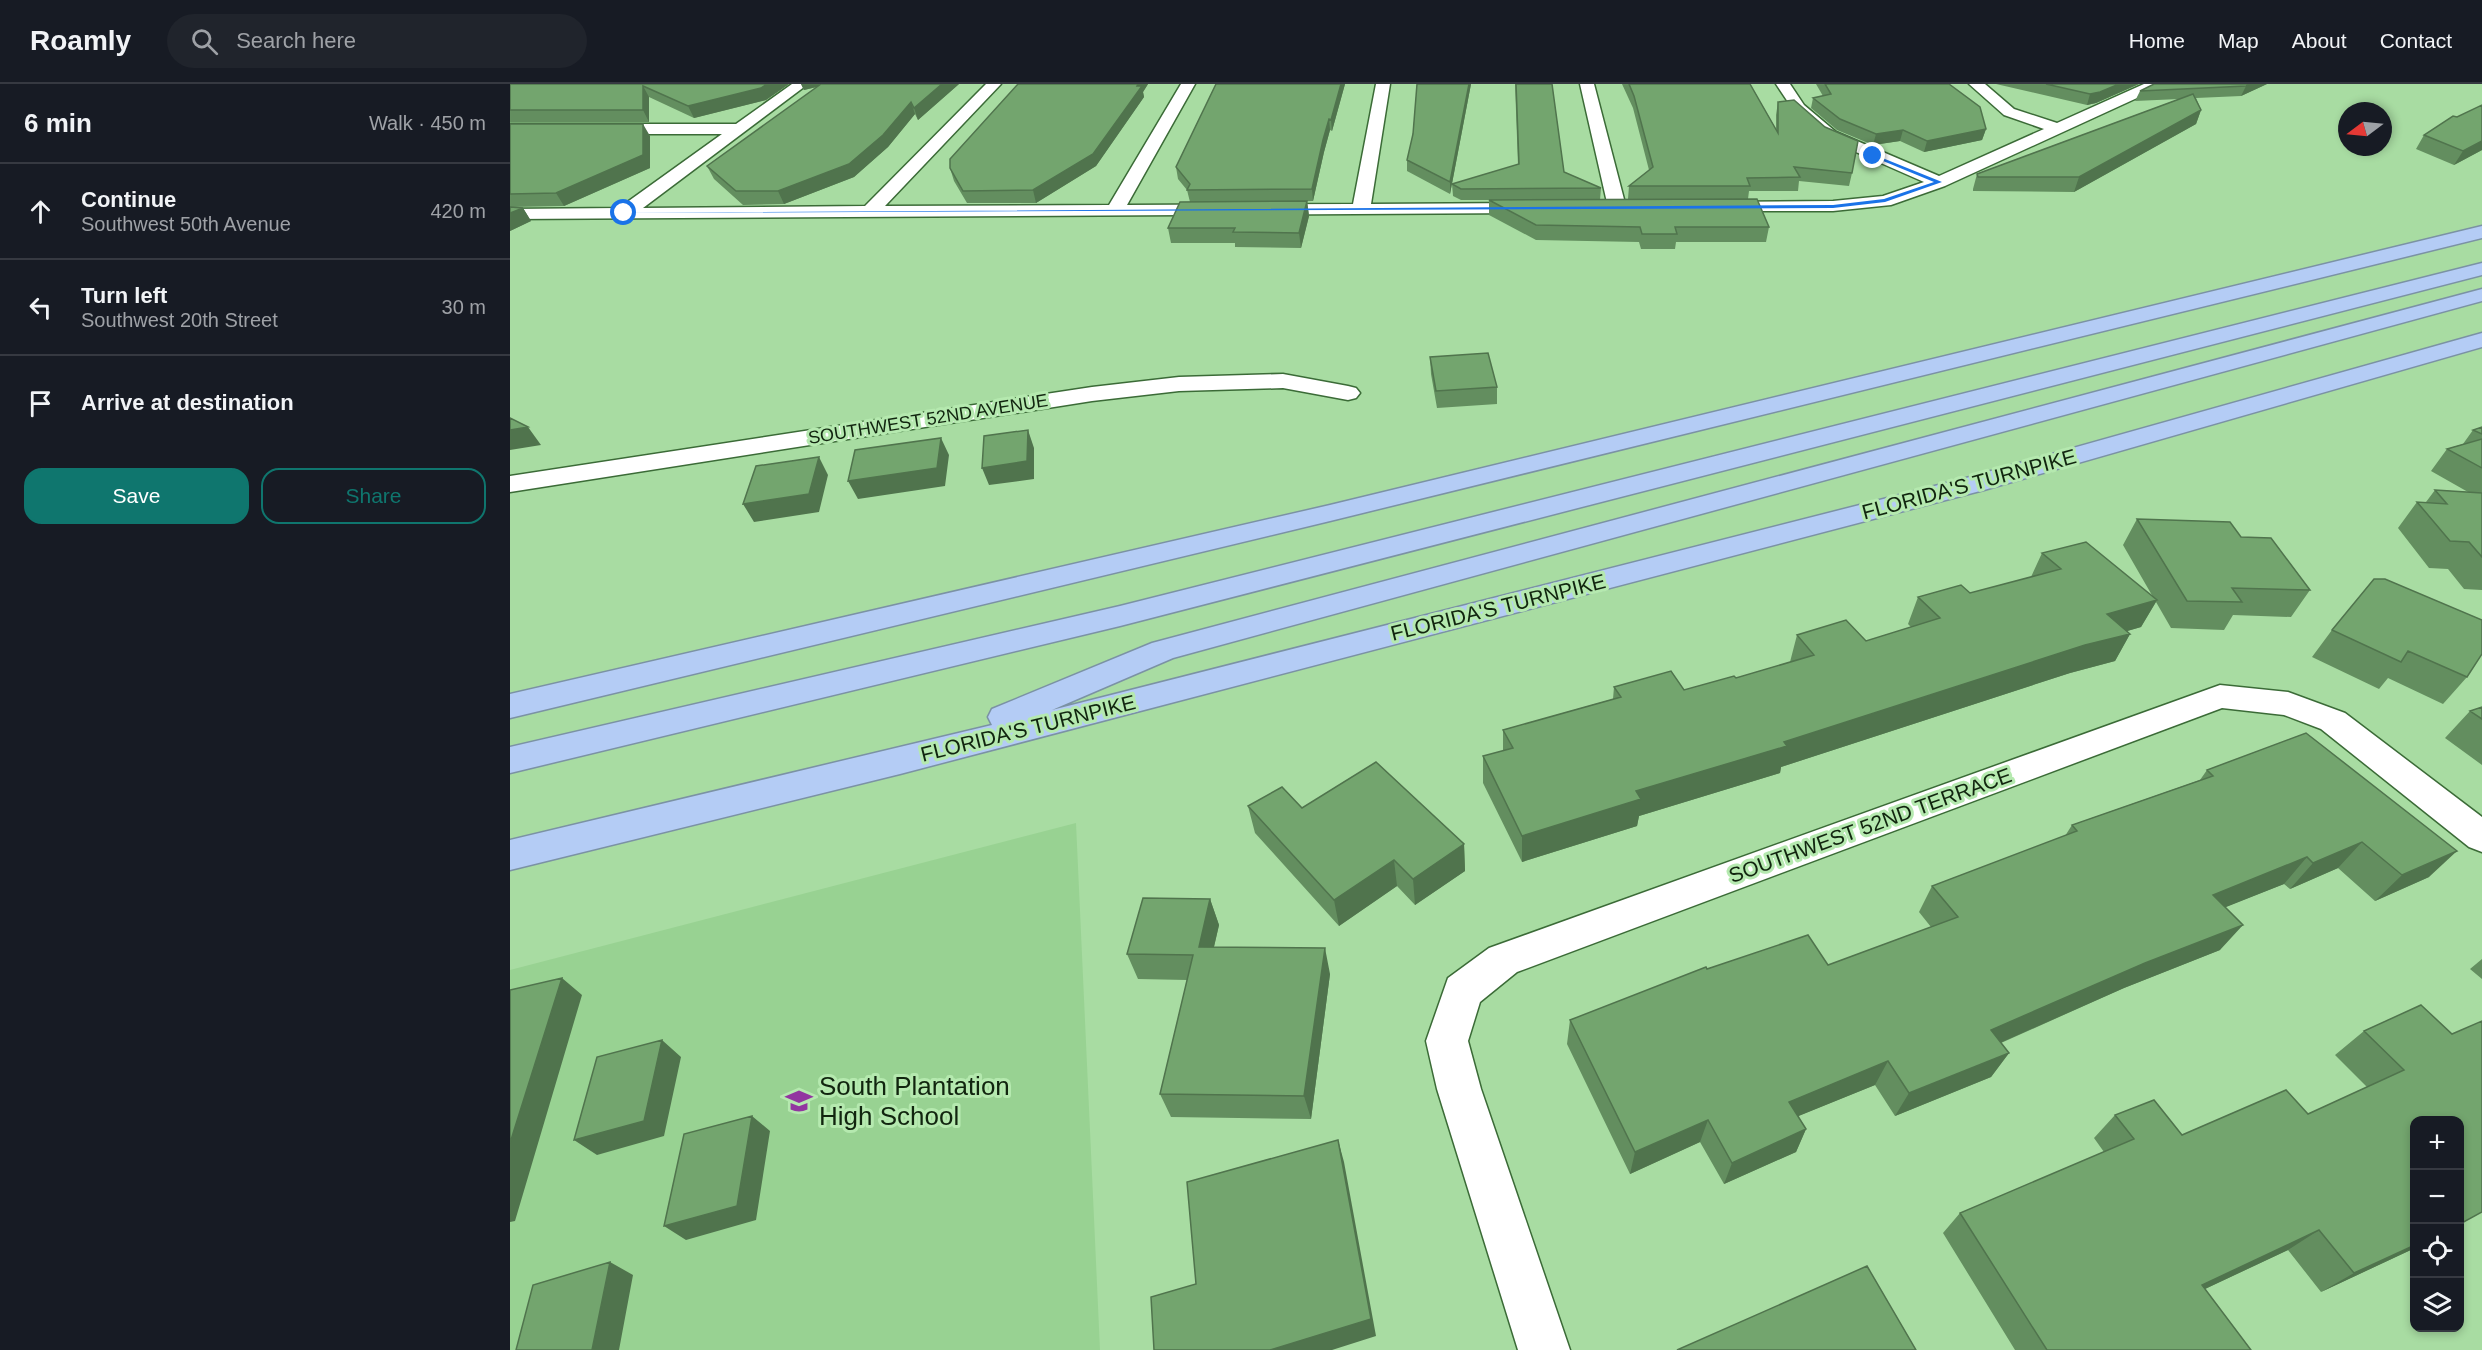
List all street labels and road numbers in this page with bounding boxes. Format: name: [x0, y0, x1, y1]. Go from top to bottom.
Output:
street label: SOUTHWEST 52ND AVENUE: [807, 390, 1049, 448]
street label: FLORIDA'S TURNPIKE: [1859, 444, 2079, 524]
street label: FLORIDA'S TURNPIKE: [1388, 569, 1608, 645]
street label: FLORIDA'S TURNPIKE: [918, 690, 1138, 766]
street label: SOUTHWEST 52ND TERRACE: [1726, 763, 2014, 887]

